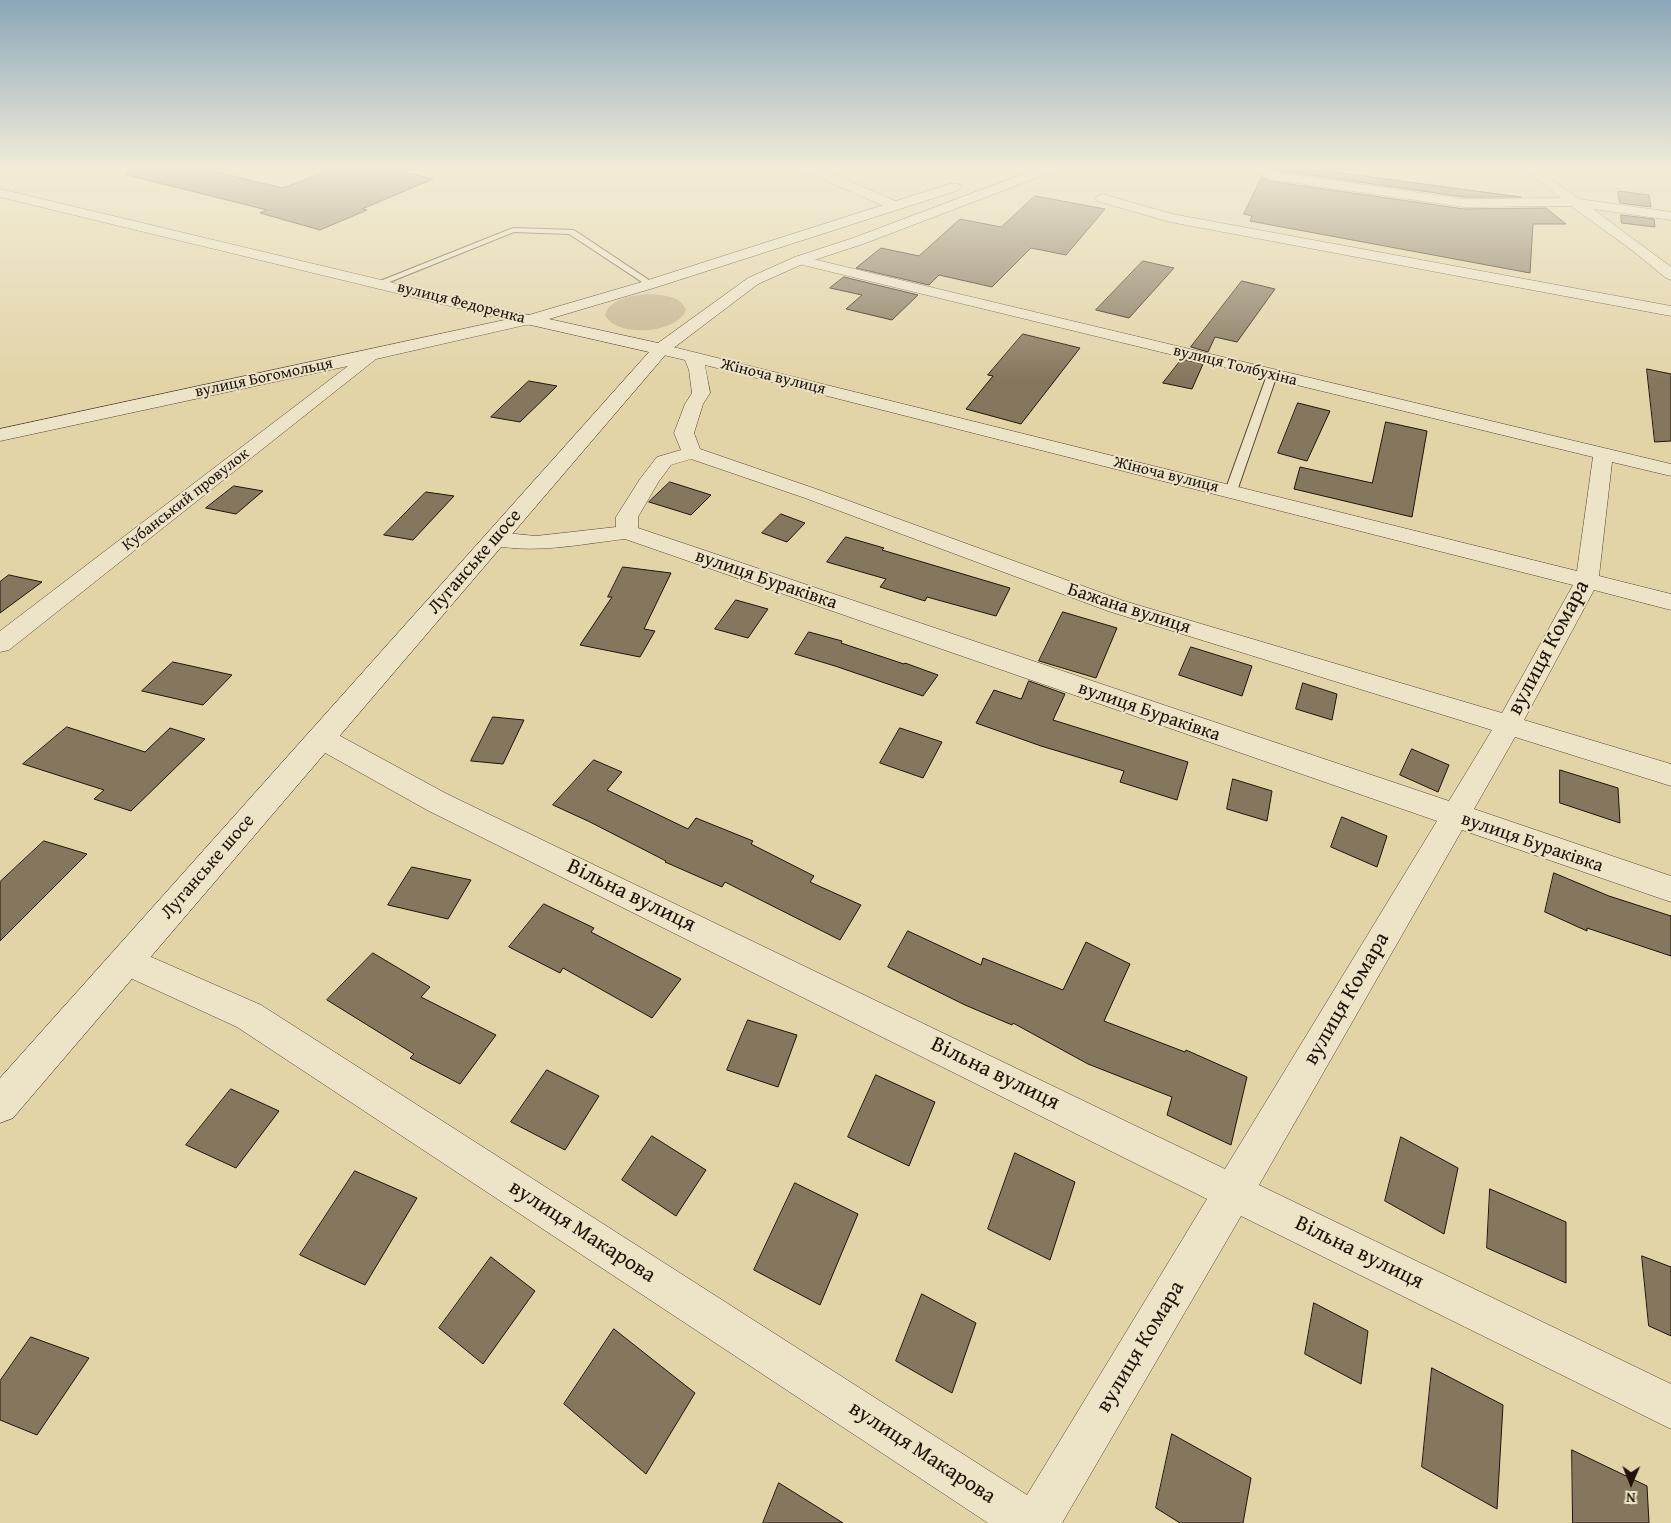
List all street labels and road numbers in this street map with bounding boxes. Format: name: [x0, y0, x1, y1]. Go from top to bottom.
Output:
street label: вулиця Федоренка: [395, 278, 527, 328]
street label: вулиця Толбухіна: [1171, 341, 1299, 391]
street label: вулиця Богомольця: [193, 354, 335, 402]
street label: Жіноча вулиця: [719, 355, 827, 399]
street label: Кубанський провулок: [119, 444, 253, 556]
street label: Жіноча вулиця: [1112, 453, 1220, 497]
street label: Луганське шосе: [423, 505, 527, 619]
street label: вулиця Бураківка: [692, 545, 840, 615]
street label: вулиця Комара: [1502, 576, 1596, 720]
street label: Бажана вулиця: [1065, 578, 1193, 640]
street label: вулиця Бураківка: [1075, 677, 1223, 747]
street label: вулиця Бураківка: [1458, 808, 1606, 878]
street label: Луганське шосе: [156, 810, 260, 924]
street label: Вільна вулиця: [562, 853, 700, 939]
street label: вулиця Комара: [1298, 928, 1396, 1070]
street label: Вільна вулиця: [926, 1031, 1064, 1117]
street label: вулиця Макарова: [504, 1175, 660, 1289]
street label: Вільна вулиця: [1290, 1210, 1428, 1296]
street label: вулиця Комара: [1091, 1276, 1191, 1418]
street label: вулиця Макарова: [844, 1396, 1000, 1510]

